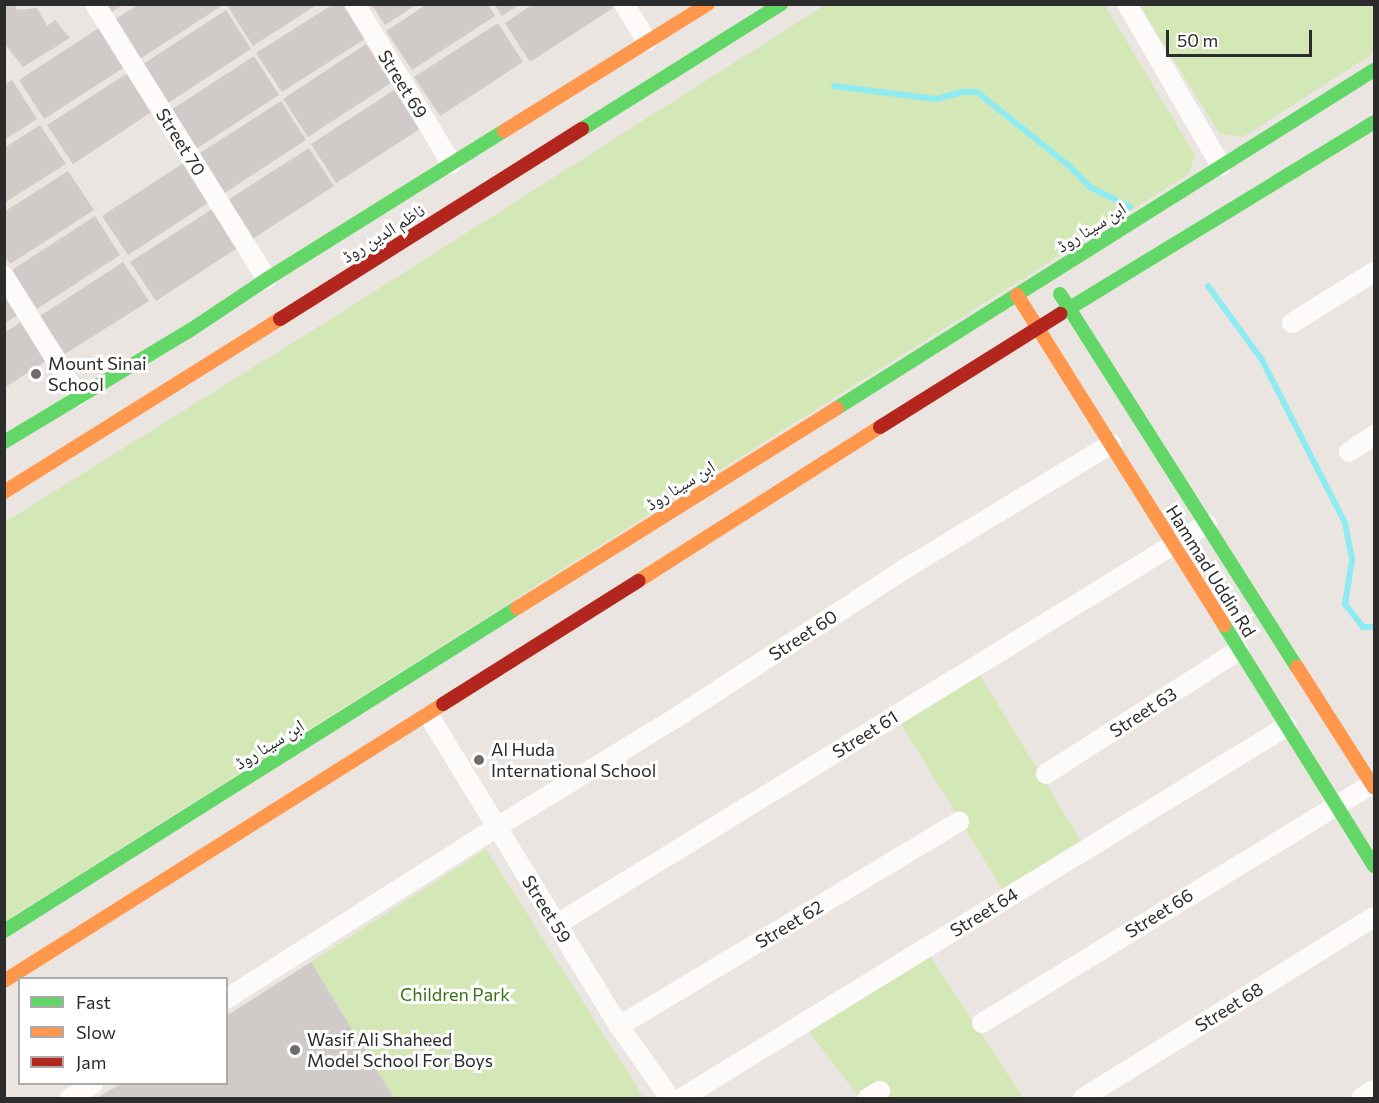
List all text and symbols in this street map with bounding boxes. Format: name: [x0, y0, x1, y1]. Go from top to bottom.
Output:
scale bar: [1169, 18, 1314, 56]
text: 50 m: [1177, 29, 1218, 51]
street label: Street 69: [374, 46, 432, 122]
street label: Street 70: [152, 104, 210, 180]
street label: ابن سینا روڈ: [1052, 197, 1130, 257]
street label: ناظم الدین روڈ: [337, 199, 429, 267]
place label: Mount Sinai School: [48, 353, 147, 395]
marker: Mount Sinai School: [29, 367, 43, 381]
street label: ابن سینا روڈ: [641, 455, 719, 515]
street label: Hammad Uddin Rd: [1162, 501, 1260, 641]
street label: Street 60: [765, 605, 841, 665]
street label: Street 63: [1105, 682, 1181, 742]
street label: Street 61: [828, 706, 902, 762]
street label: ابن سینا روڈ: [230, 714, 308, 774]
place label: Al Huda International School: [491, 739, 656, 782]
marker: Al Huda International School: [472, 753, 486, 767]
street label: Street 59: [518, 871, 576, 947]
street label: Street 64: [946, 883, 1022, 941]
street label: Street 66: [1121, 884, 1197, 942]
street label: Street 62: [751, 895, 827, 953]
legend: [18, 977, 228, 1085]
street label: Street 68: [1191, 978, 1267, 1036]
park label: Children Park: [400, 983, 510, 1005]
text: Fast: [76, 991, 111, 1013]
text: Slow: [76, 1021, 116, 1043]
place label: Wasif Ali Shaheed Model School For Boys: [307, 1029, 493, 1072]
marker: Wasif Ali Shaheed Model School For Boys: [288, 1043, 302, 1057]
text: Jam: [76, 1051, 106, 1073]

